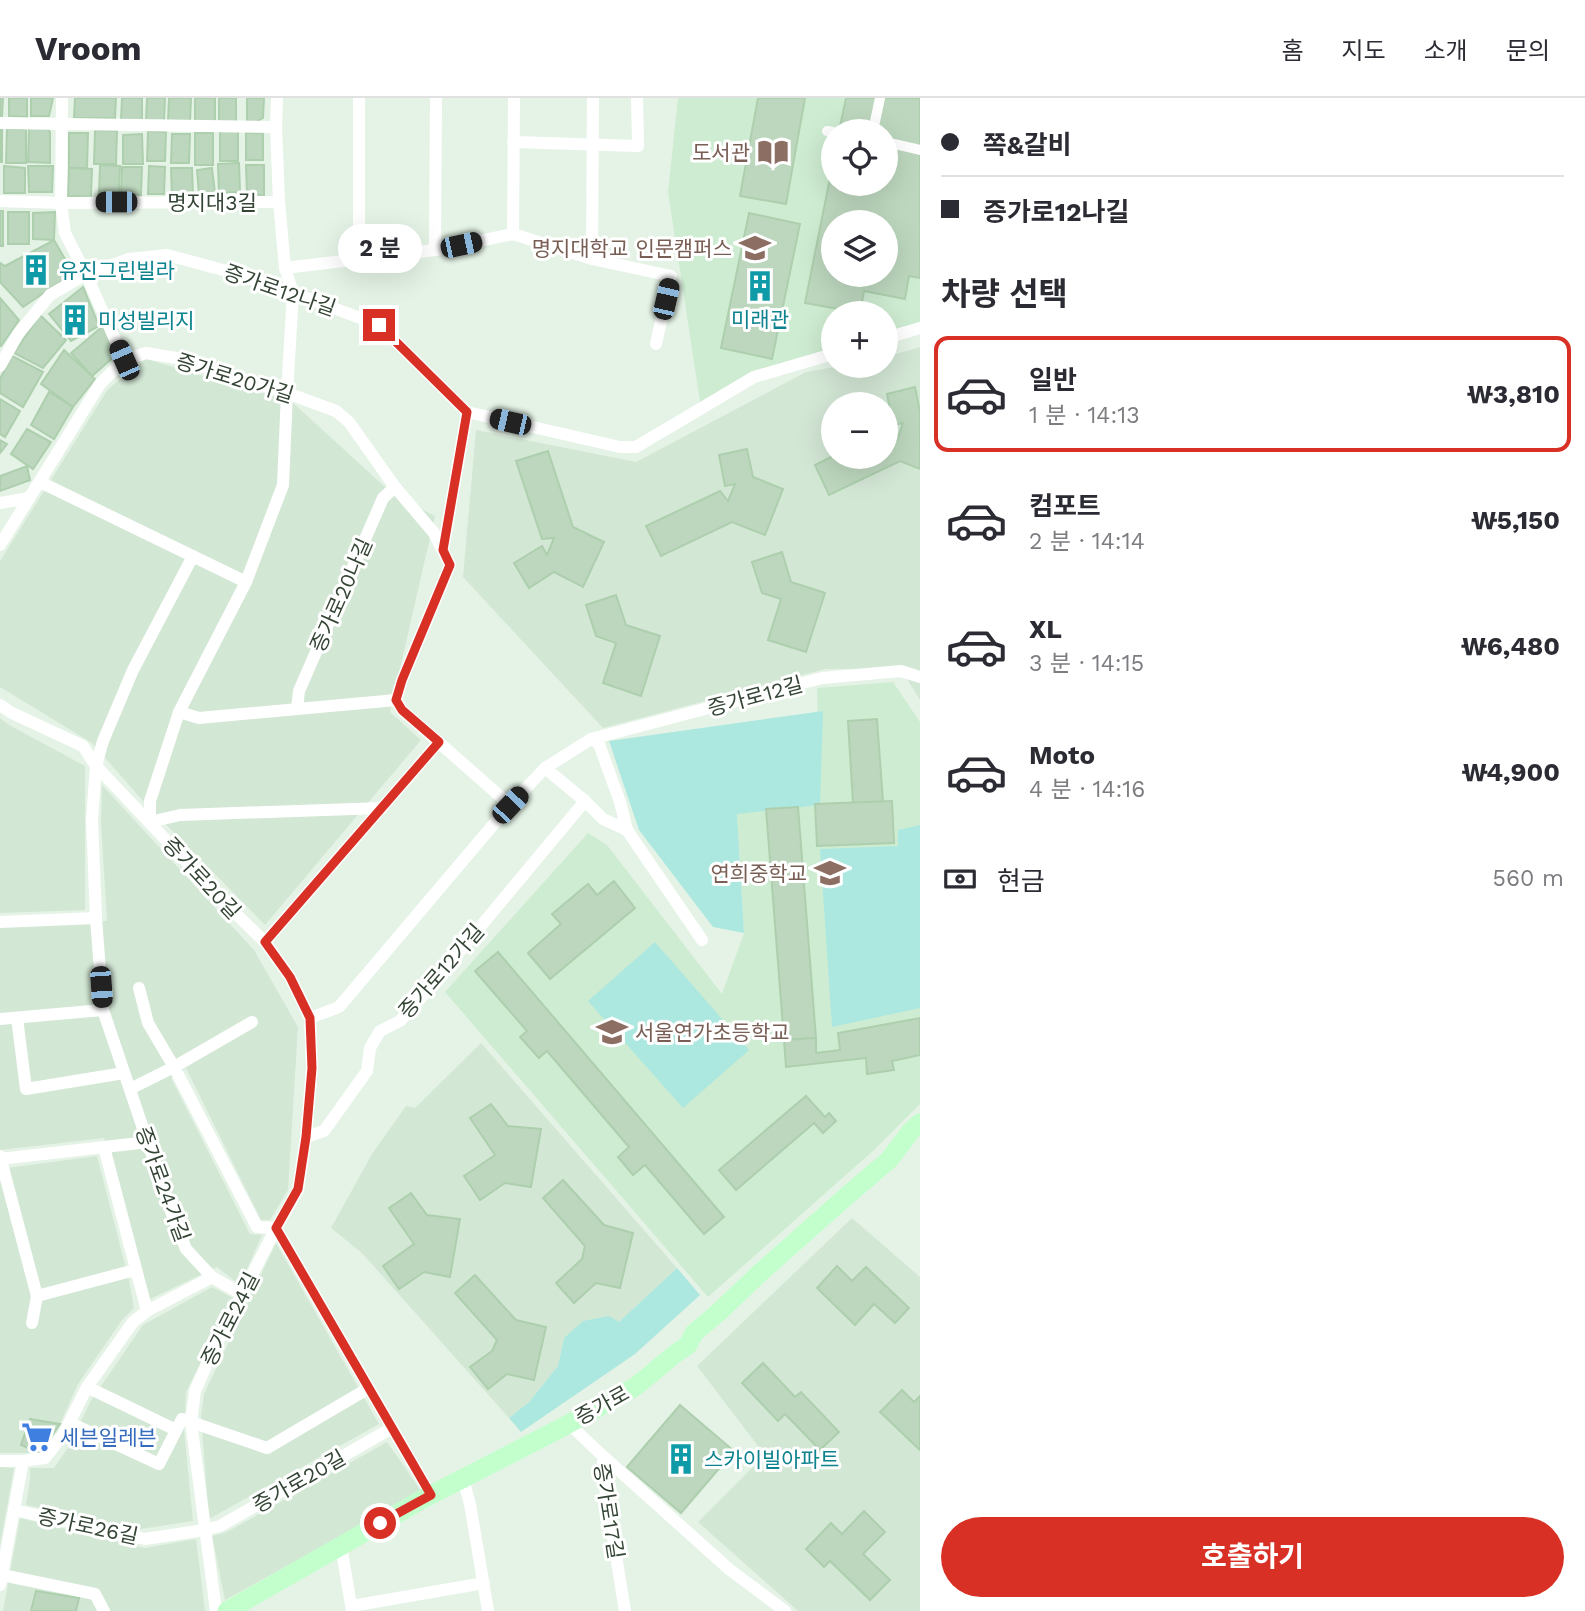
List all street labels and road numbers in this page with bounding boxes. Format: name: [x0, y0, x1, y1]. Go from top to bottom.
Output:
street label: 명지대3길: [167, 190, 257, 215]
street label: 증가로12나길: [221, 259, 339, 321]
street label: 증가로20가길: [173, 348, 297, 408]
street label: 증가로20나길: [305, 534, 377, 656]
street label: 증가로12길: [705, 671, 805, 721]
street label: 증가로20길: [158, 832, 246, 924]
street label: 증가로12가길: [393, 919, 489, 1023]
street label: 증가로24가길: [131, 1123, 195, 1245]
street label: 증가로24길: [196, 1268, 264, 1370]
street label: 증가로: [571, 1380, 633, 1430]
street label: 증가로20길: [248, 1445, 350, 1517]
street label: 증가로17길: [589, 1461, 629, 1561]
street label: 증가로26길: [35, 1503, 141, 1549]

